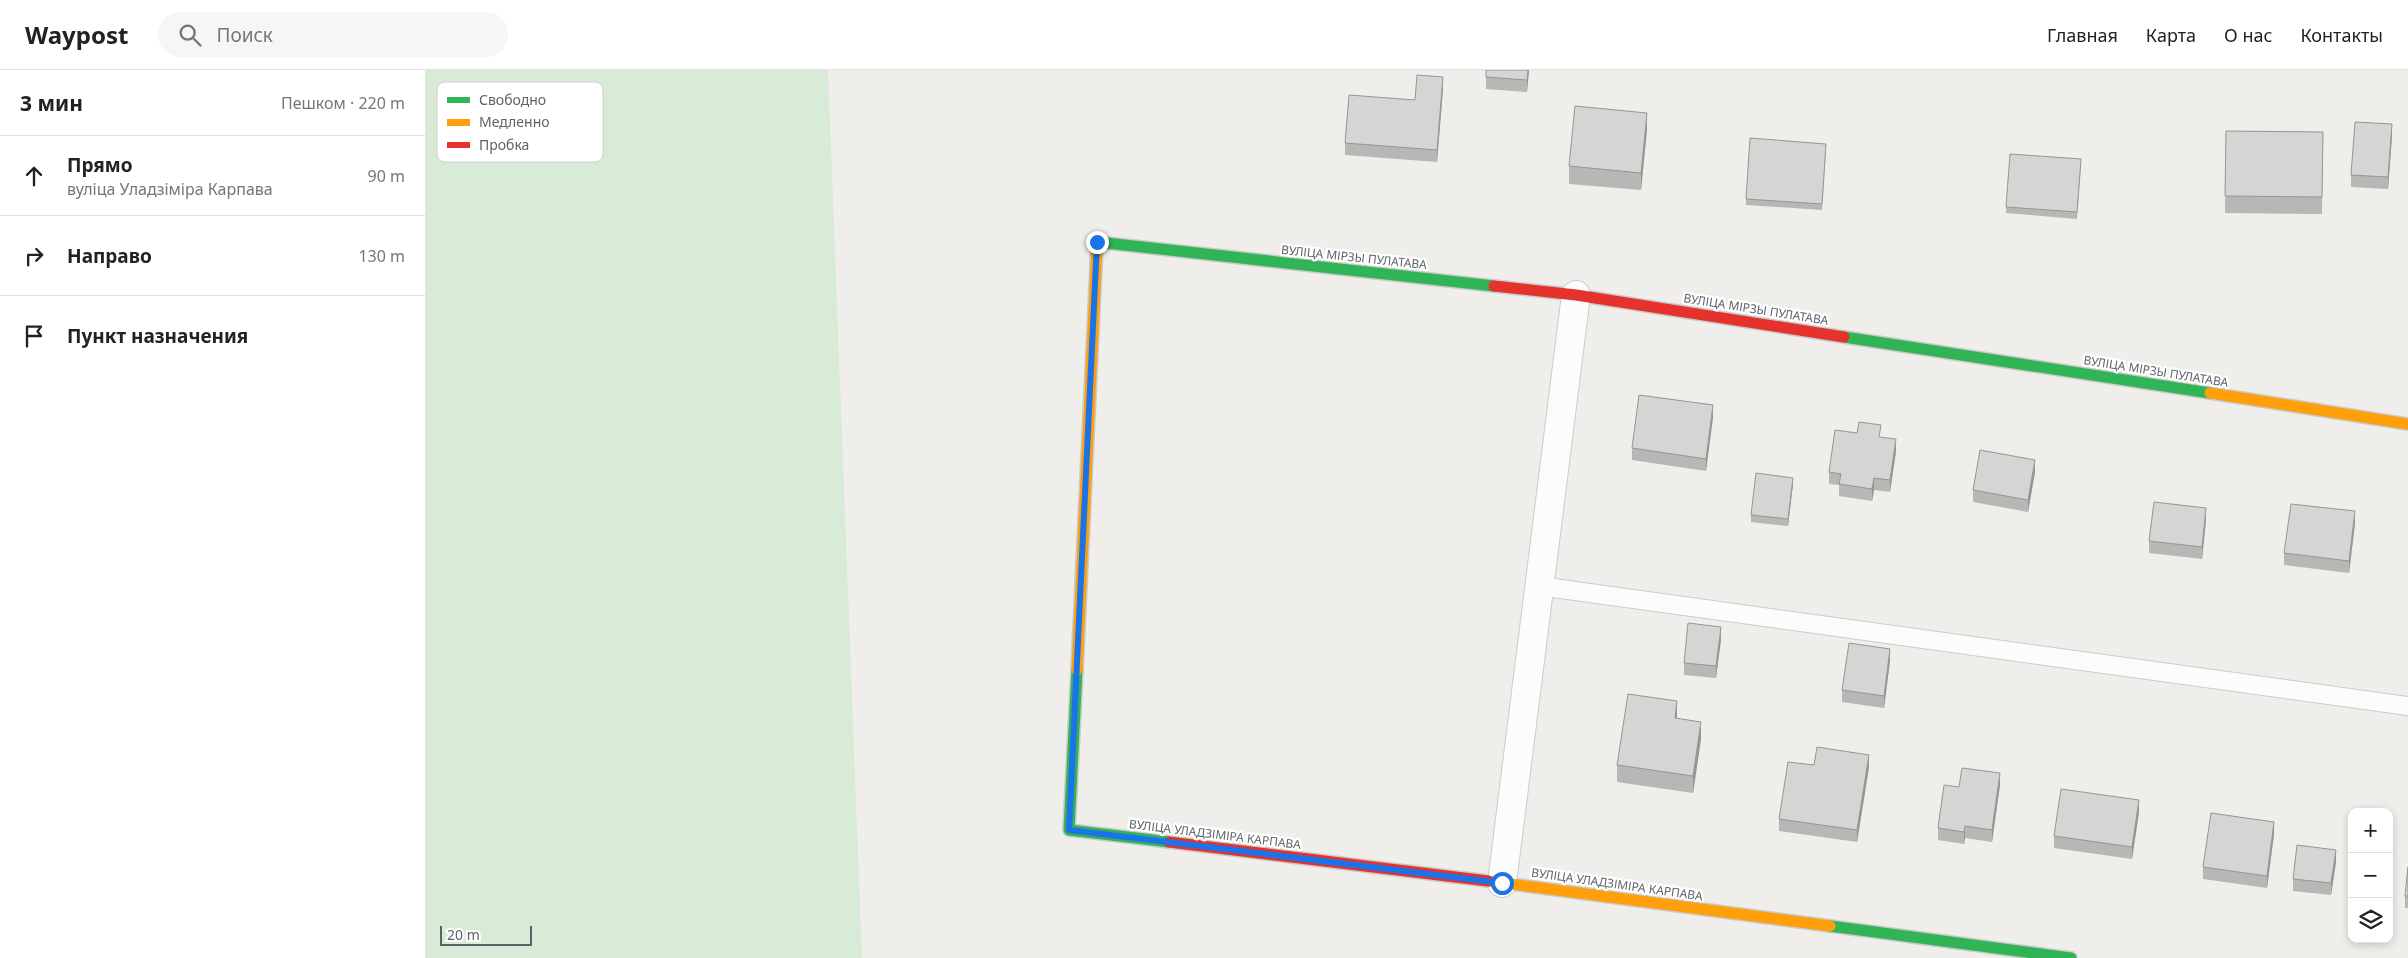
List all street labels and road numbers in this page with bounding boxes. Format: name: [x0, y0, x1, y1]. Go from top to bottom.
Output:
street label: ВУЛІЦА МІРЗЫ ПУЛАТАВА: [1280, 241, 1428, 273]
street label: ВУЛІЦА МІРЗЫ ПУЛАТАВА: [1682, 289, 1830, 329]
street label: ВУЛІЦА МІРЗЫ ПУЛАТАВА: [2082, 351, 2230, 391]
street label: ВУЛІЦА УЛАДЗІМІРА КАРПАВА: [1128, 815, 1302, 853]
street label: ВУЛІЦА УЛАДЗІМІРА КАРПАВА: [1530, 864, 1704, 905]

